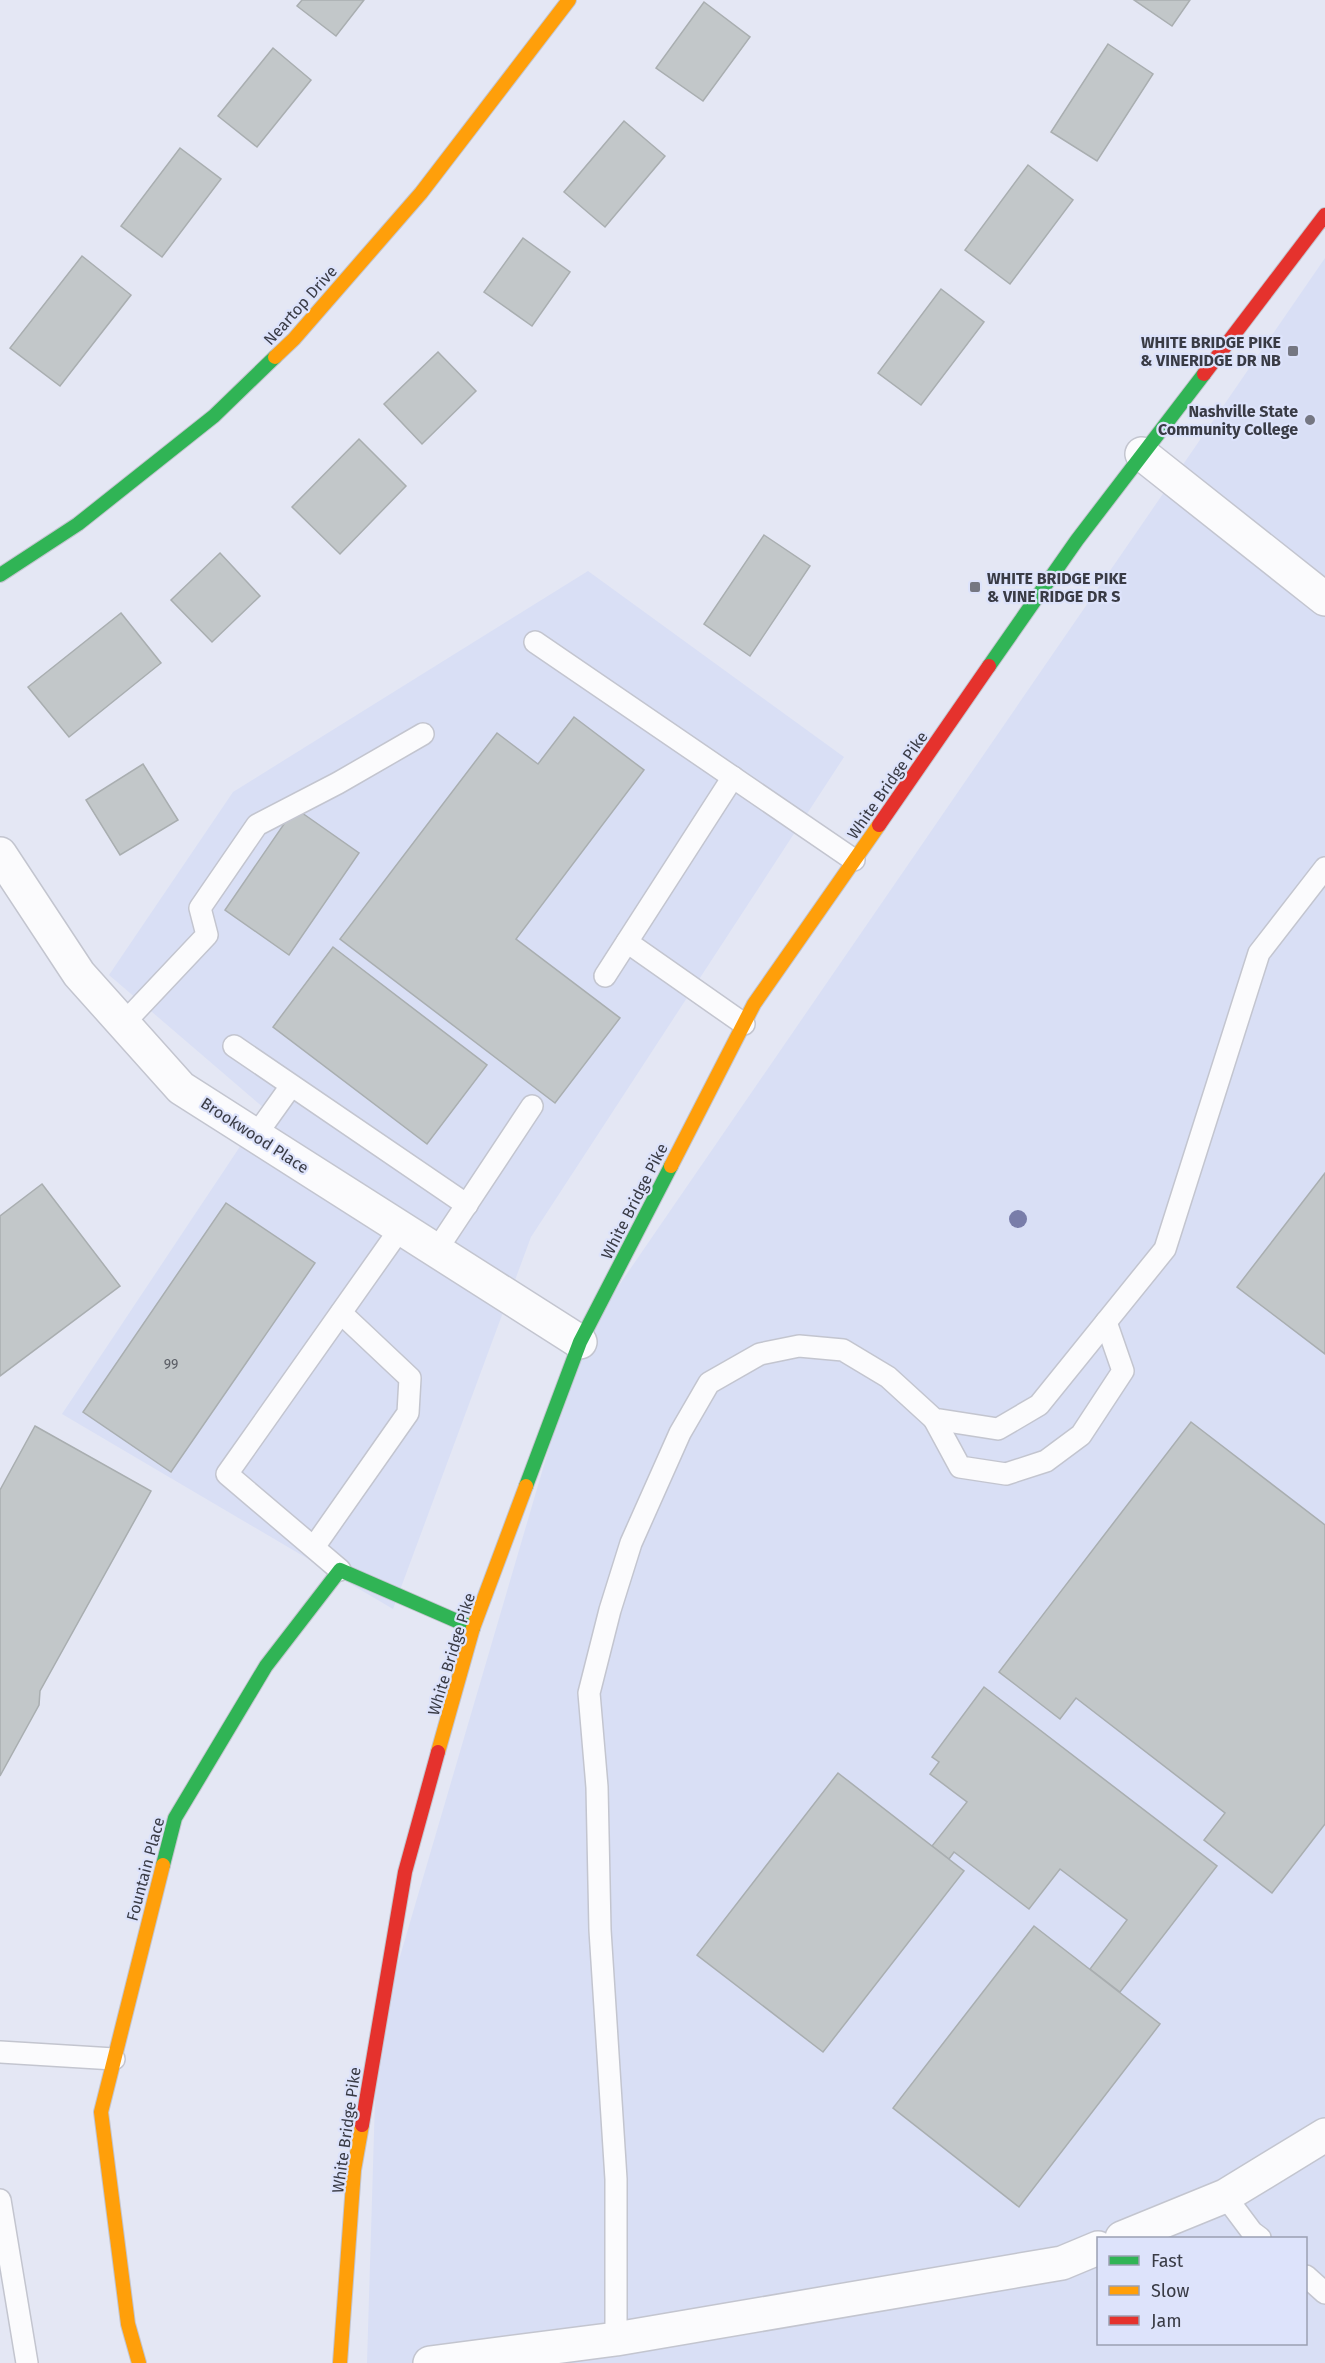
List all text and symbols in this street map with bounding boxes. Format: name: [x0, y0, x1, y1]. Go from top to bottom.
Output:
street label: Neartop Drive: [260, 262, 341, 349]
place label: WHITE BRIDGE PIKE & VINERIDGE DR NB: [1140, 333, 1281, 370]
marker: WHITE BRIDGE PIKE & VINERIDGE DR NB: [1286, 344, 1300, 358]
place label: Nashville State Community College: [1158, 402, 1298, 439]
marker: Nashville State Community College: [1303, 413, 1317, 427]
place label: WHITE BRIDGE PIKE & VINE RIDGE DR S: [987, 569, 1127, 606]
marker: WHITE BRIDGE PIKE & VINE RIDGE DR S: [968, 580, 982, 594]
street label: White Bridge Pike: [843, 728, 932, 843]
street label: Brookwood Place: [197, 1093, 312, 1177]
street label: White Bridge Pike: [597, 1140, 672, 1262]
house number: 99: [164, 1356, 178, 1373]
street label: White Bridge Pike: [424, 1591, 479, 1718]
street label: Fountain Place: [123, 1815, 168, 1923]
street label: White Bridge Pike: [328, 2066, 365, 2194]
legend: [1097, 2237, 1307, 2345]
text: Fast: [1151, 2250, 1184, 2272]
text: Slow: [1151, 2280, 1190, 2302]
text: Jam: [1151, 2310, 1182, 2332]

